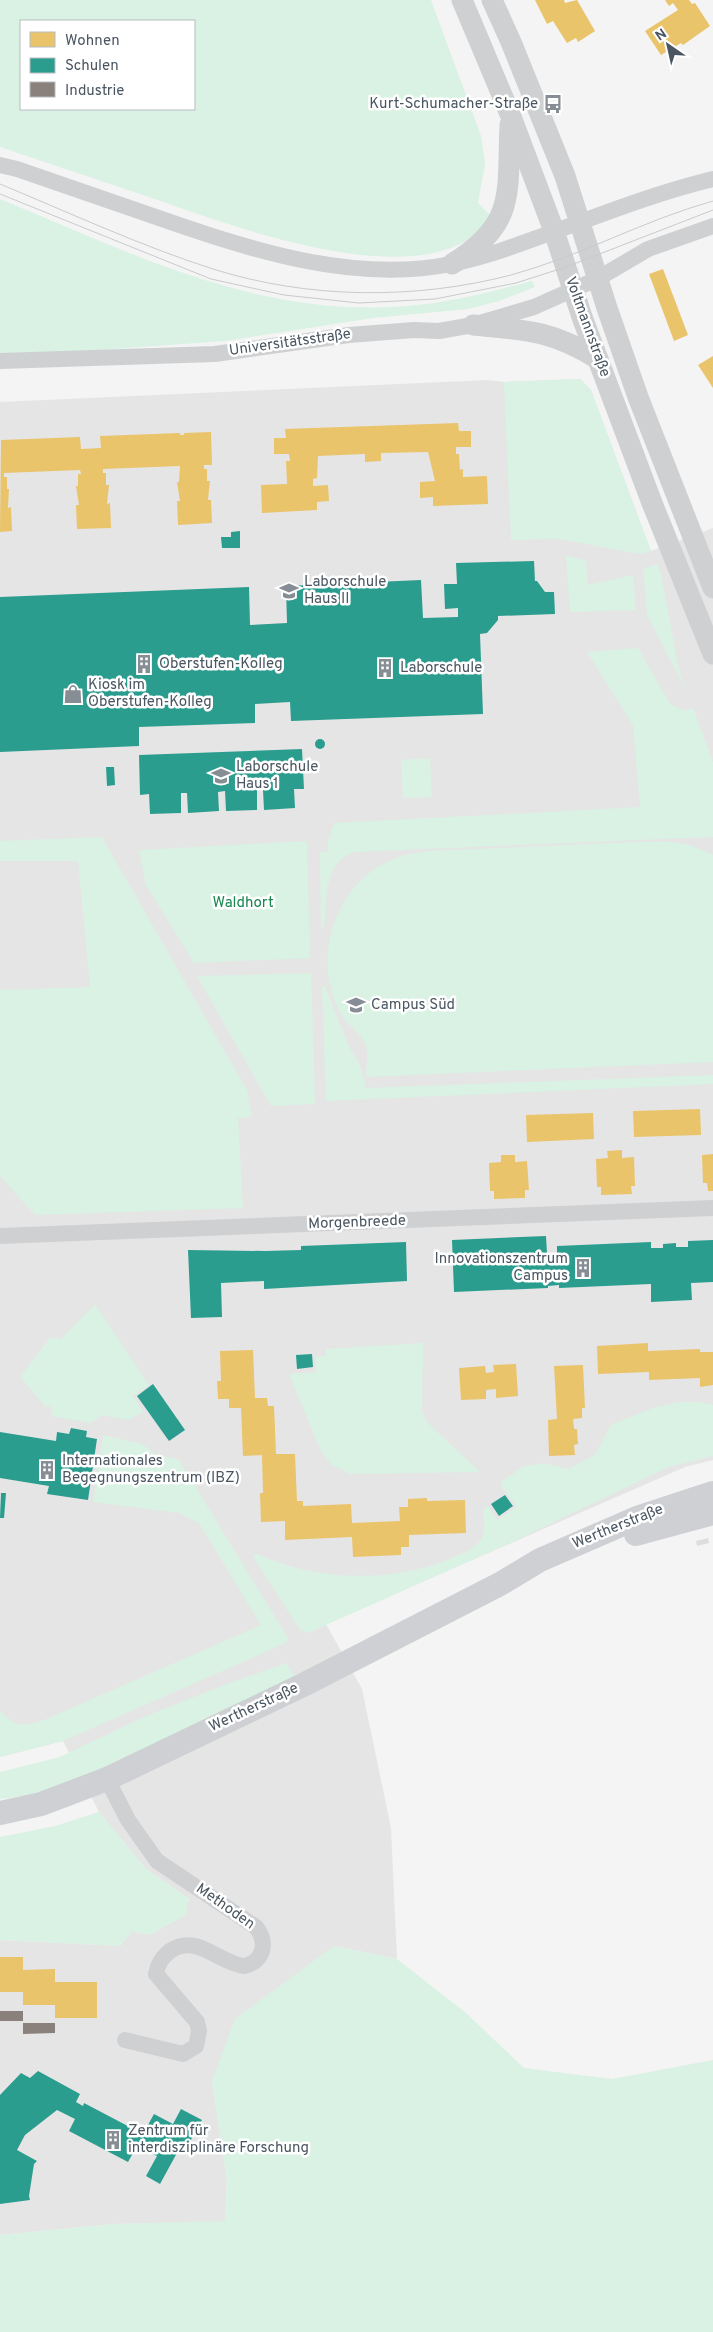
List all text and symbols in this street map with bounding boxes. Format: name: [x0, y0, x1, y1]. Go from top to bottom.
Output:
legend: [20, 20, 195, 110]
north arrow: [643, 20, 693, 70]
text: N: [653, 26, 670, 45]
text: Wohnen: [65, 32, 120, 51]
text: Schulen: [65, 57, 119, 76]
text: Industrie: [65, 82, 124, 101]
bus stop icon: Kurt-Schumacher-Straße: [542, 93, 564, 115]
place label: Kurt-Schumacher-Straße: [369, 95, 538, 114]
street label: Voltmannstraße: [560, 274, 614, 380]
street label: Universitätsstraße: [228, 325, 352, 361]
place label: Laborschule Haus II: [304, 573, 386, 609]
school or university icon: Laborschule Haus II: [278, 580, 300, 602]
building icon: Oberstufen-Kolleg: [133, 653, 155, 675]
place label: Oberstufen-Kolleg: [159, 655, 283, 674]
building icon: Laborschule: [374, 657, 396, 679]
place label: Laborschule: [400, 659, 482, 678]
place label: Kiosk im Oberstufen-Kolleg: [88, 676, 212, 712]
shop icon: Kiosk im Oberstufen-Kolleg: [62, 683, 84, 705]
place label: Laborschule Haus 1: [236, 758, 318, 794]
school or university icon: Laborschule Haus 1: [210, 765, 232, 787]
park label: Waldhort: [212, 894, 274, 913]
school or university icon: Campus Süd: [345, 994, 367, 1016]
place label: Campus Süd: [371, 996, 455, 1015]
street label: Morgenbreede: [308, 1212, 406, 1234]
place label: Innovationszentrum Campus: [434, 1250, 568, 1286]
building icon: Innovationszentrum Campus: [572, 1257, 594, 1279]
place label: Internationales Begegnungszentrum (IBZ): [62, 1452, 240, 1488]
building icon: Internationales Begegnungszentrum (IBZ): [36, 1459, 58, 1481]
street label: Wertherstraße: [570, 1500, 666, 1554]
street label: Wertherstraße: [206, 1679, 302, 1737]
street label: Methoden: [192, 1880, 258, 1934]
place label: Zentrum für interdisziplinäre Forschung: [128, 2122, 309, 2158]
building icon: Zentrum für interdisziplinäre Forschung: [102, 2129, 124, 2151]

